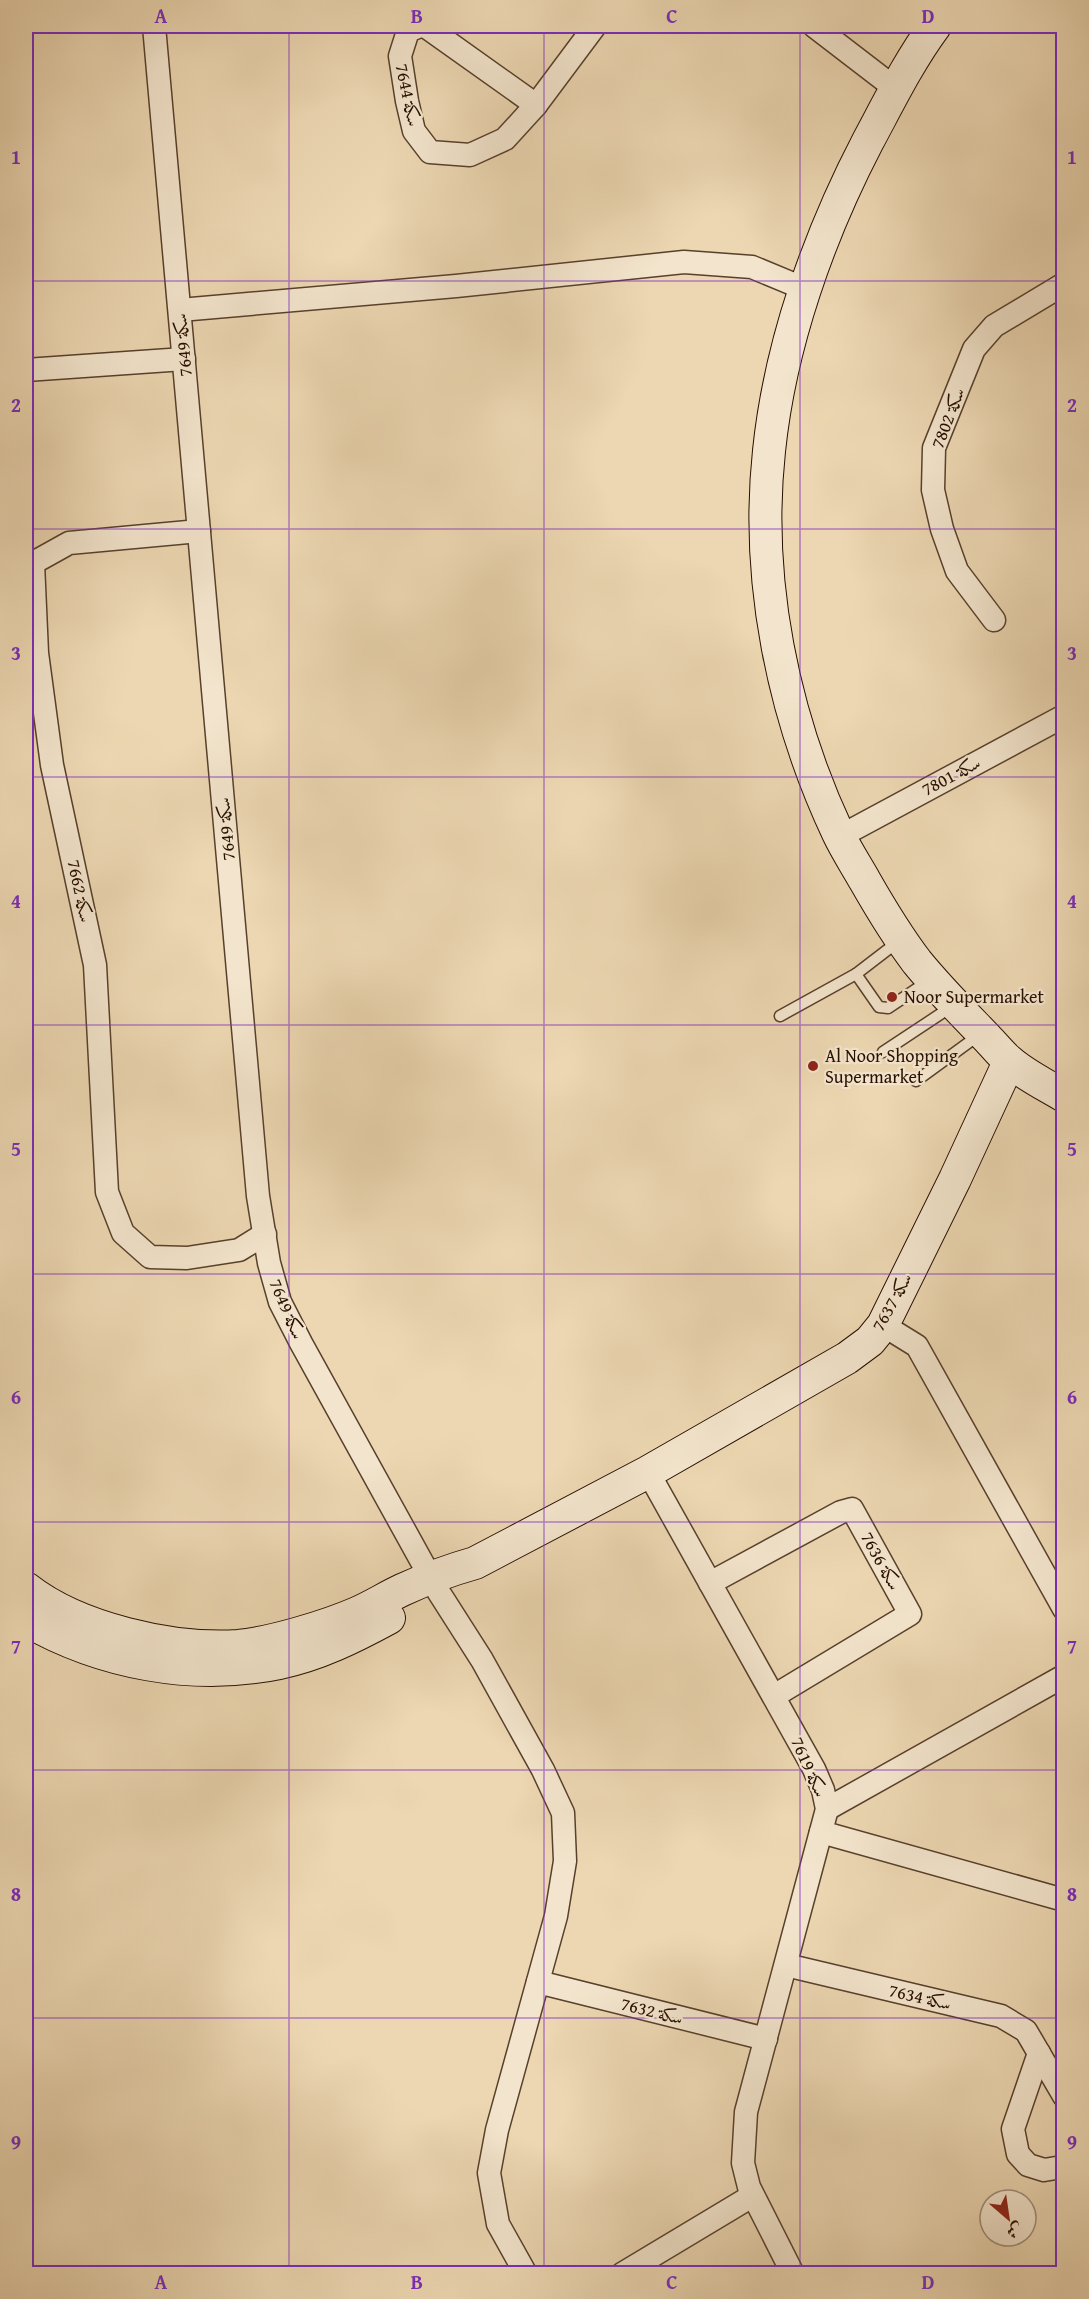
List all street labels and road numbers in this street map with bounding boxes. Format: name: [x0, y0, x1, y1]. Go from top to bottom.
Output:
street label: سكة 7644: [389, 61, 428, 129]
street label: سكة 7649: [166, 312, 199, 378]
street label: سكة 7802: [924, 383, 971, 452]
street label: سكة 7801: [917, 749, 985, 802]
street label: سكة 7649: [209, 796, 242, 862]
street label: سكة 7662: [61, 857, 100, 925]
street label: سكة 7637: [864, 1268, 919, 1336]
street label: سكة 7649: [263, 1274, 312, 1343]
street label: سكة 7636: [854, 1527, 909, 1595]
street label: سكة 7619: [784, 1732, 835, 1801]
street label: سكة 7634: [886, 1976, 954, 2017]
street label: سكة 7632: [618, 1990, 686, 2031]

